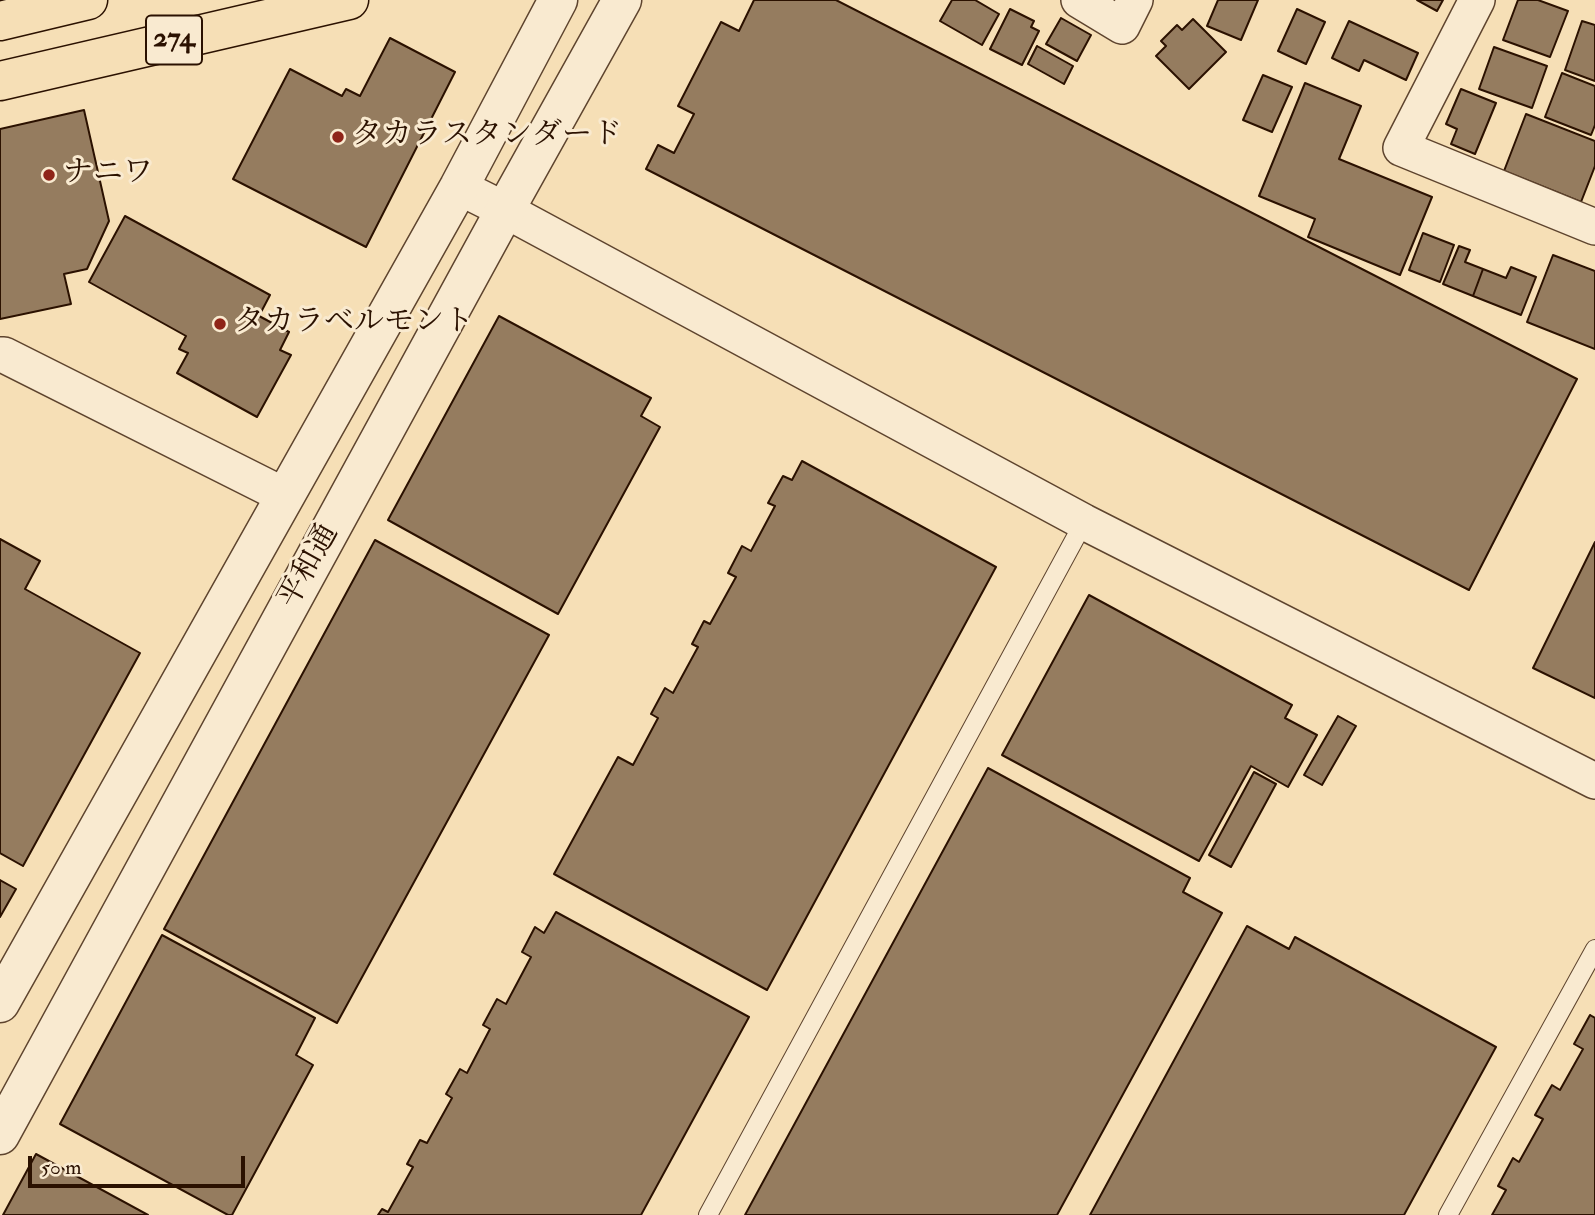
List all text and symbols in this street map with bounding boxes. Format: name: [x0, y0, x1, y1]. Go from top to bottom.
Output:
road number: 274: [146, 16, 202, 64]
place label: タカラスタンダード: [352, 119, 622, 155]
marker: タカラスタンダード: [330, 129, 346, 145]
place label: ナニワ: [63, 157, 153, 193]
marker: ナニワ: [41, 167, 57, 183]
place label: タカラベルモント: [234, 306, 474, 342]
marker: タカラベルモント: [212, 316, 228, 332]
street label: 平和通: [272, 519, 348, 615]
scale bar: [32, 1142, 248, 1186]
text: 50 m: [41, 1154, 82, 1181]

